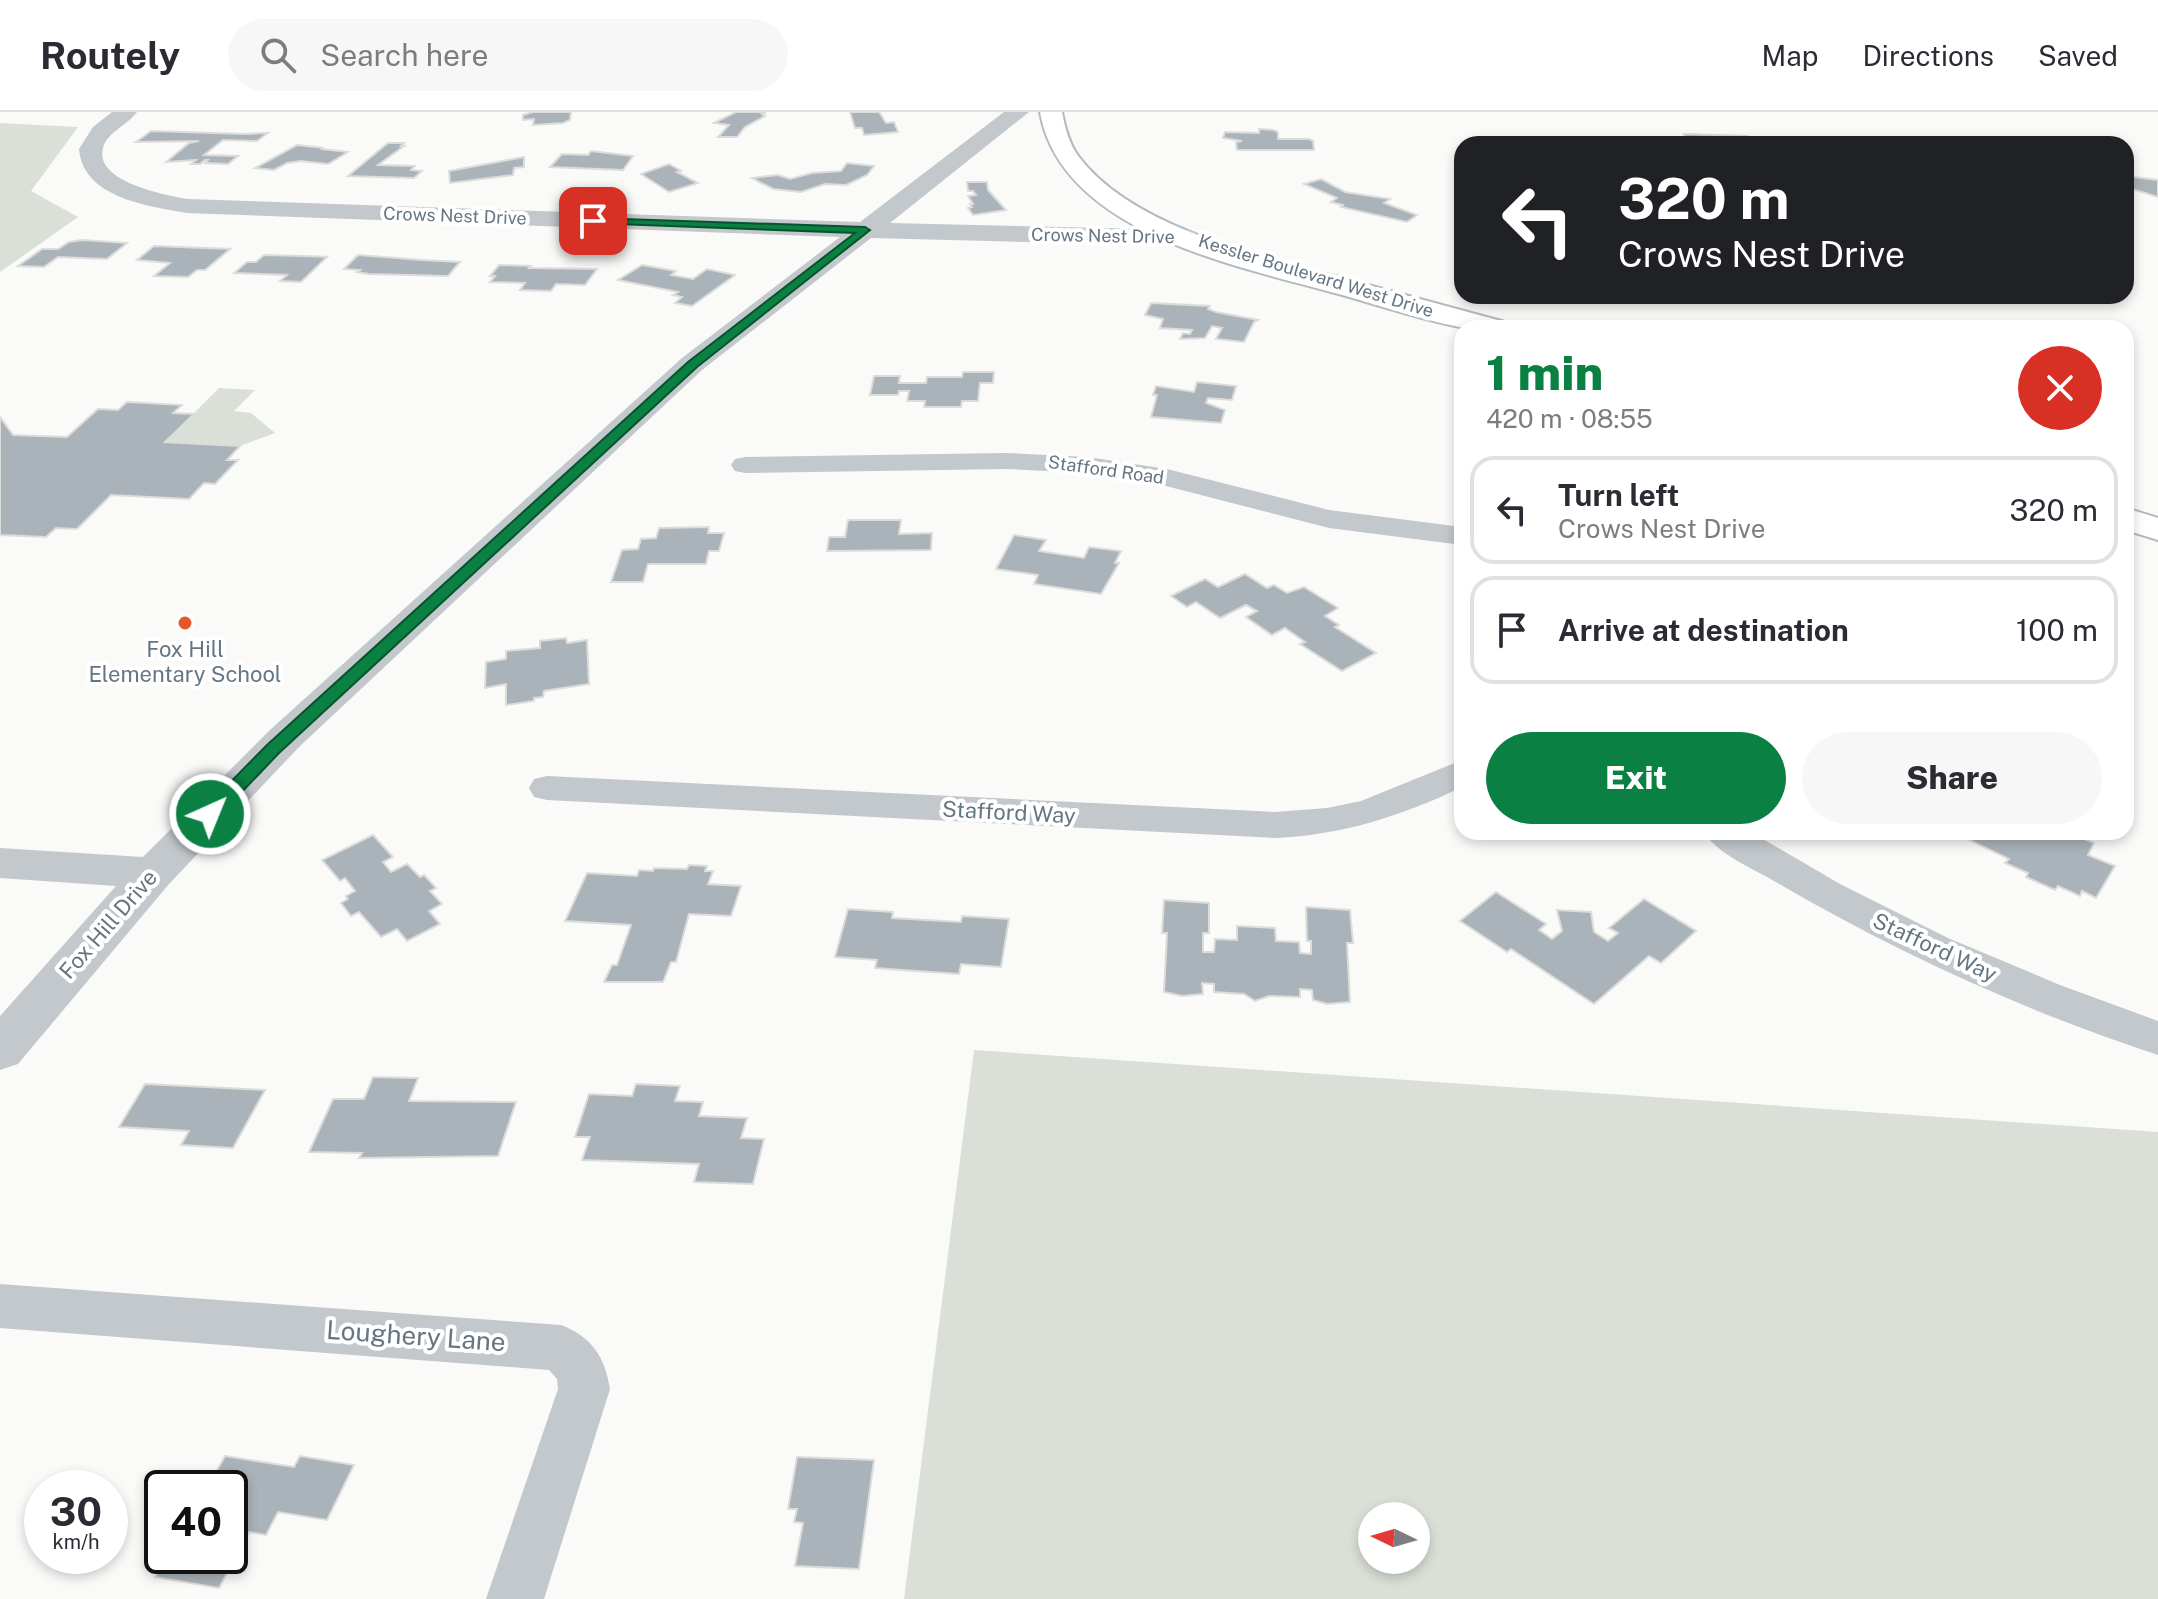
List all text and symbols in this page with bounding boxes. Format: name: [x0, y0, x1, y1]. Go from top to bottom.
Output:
search box: [228, 19, 788, 91]
text: Routely: [40, 33, 180, 78]
icon: search: [256, 33, 300, 77]
text: Search here: [320, 37, 489, 73]
text: Map: [1762, 39, 1818, 72]
text: Directions: [1862, 39, 1994, 72]
text: Saved: [2038, 39, 2118, 72]
text: 320 m: [1618, 166, 1790, 232]
icon: left: [1486, 168, 1590, 272]
pin: [559, 187, 627, 255]
icon: arrive: [571, 199, 615, 243]
street label: Crows Nest Drive: [383, 203, 527, 228]
street label: Crows Nest Drive: [1031, 224, 1175, 247]
street label: Kessler Boulevard West Drive: [1196, 230, 1436, 321]
text: Crows Nest Drive: [1618, 233, 1905, 275]
text: 1 min: [1486, 344, 1603, 401]
button: close: [2018, 346, 2102, 430]
text: 420 m · 08:55: [1486, 403, 1653, 434]
street label: Stafford Road: [1047, 451, 1165, 488]
text: Turn left: [1558, 477, 1679, 513]
icon: left: [1490, 488, 1534, 532]
text: 320 m: [2010, 492, 2098, 528]
text: Crows Nest Drive: [1558, 513, 1765, 544]
icon: arrive: [1490, 608, 1534, 652]
text: Arrive at destination: [1558, 612, 1849, 648]
text: 100 m: [2016, 612, 2098, 648]
marker: Fox Hill Elementary School: [176, 614, 194, 632]
place label: Fox Hill Elementary School: [88, 636, 282, 687]
button: Exit: [1486, 732, 1786, 824]
button: Share: [1802, 732, 2102, 824]
position arrow: [168, 772, 252, 856]
street label: Stafford Way: [942, 796, 1077, 828]
street label: Fox Hill Drive: [54, 864, 162, 984]
street label: Stafford Way: [1869, 907, 2001, 987]
street label: Loughery Lane: [325, 1314, 507, 1357]
speed limit sign: 40: [144, 1470, 248, 1574]
text: 30: [50, 1488, 102, 1535]
north arrow: [1358, 1502, 1430, 1574]
map controls: [1358, 1502, 1430, 1574]
text: km/h: [52, 1530, 100, 1554]

